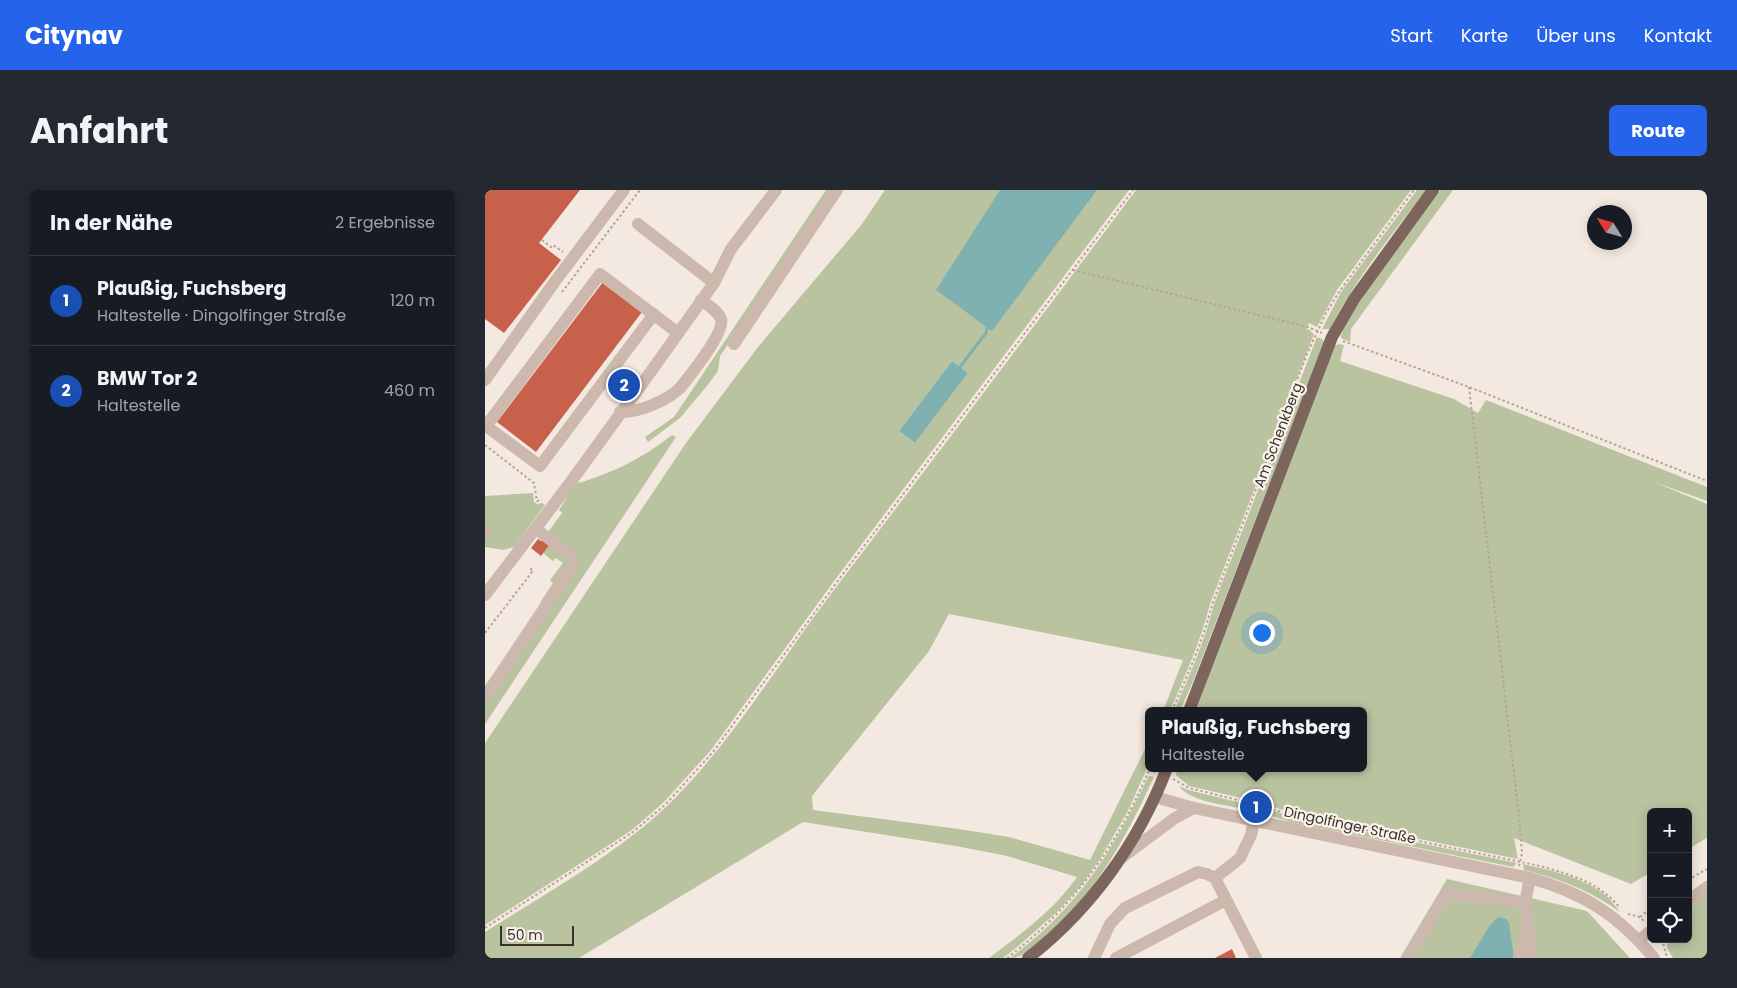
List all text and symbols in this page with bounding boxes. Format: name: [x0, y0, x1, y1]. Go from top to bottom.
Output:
text: Citynav: [25, 19, 123, 52]
text: Start: [1390, 23, 1433, 48]
text: Karte: [1461, 23, 1508, 48]
text: Über uns: [1536, 23, 1616, 48]
text: Kontakt: [1644, 23, 1712, 48]
button: Route: [1609, 105, 1707, 156]
text: Anfahrt: [30, 106, 169, 155]
north arrow: [1587, 205, 1632, 250]
text: In der Nähe: [50, 208, 173, 237]
text: 2 Ergebnisse: [335, 211, 435, 234]
text: Plaußig, Fuchsberg: [97, 275, 286, 302]
text: 1: [63, 289, 69, 312]
text: 120 m: [390, 289, 435, 312]
text: Haltestelle · Dingolfinger Straße: [97, 304, 346, 327]
text: BMW Tor 2: [97, 365, 197, 392]
pin: 2: [608, 366, 640, 404]
text: 2: [61, 379, 71, 402]
text: 460 m: [384, 379, 435, 402]
street label: Am Schenkberg: [1249, 380, 1307, 490]
text: Haltestelle: [97, 394, 180, 417]
your location: [1249, 620, 1275, 646]
popup: [1145, 707, 1367, 772]
text: Plaußig, Fuchsberg: [1161, 714, 1351, 741]
text: Haltestelle: [1161, 743, 1245, 766]
pin: 1: [1240, 788, 1272, 826]
street label: Dingolfinger Straße: [1282, 801, 1418, 849]
map controls: [1647, 808, 1692, 943]
button: +: [1647, 808, 1692, 853]
button: −: [1647, 853, 1692, 898]
button: locate: [1647, 898, 1692, 943]
scale bar: [500, 923, 574, 946]
text: 50 m: [507, 925, 543, 945]

